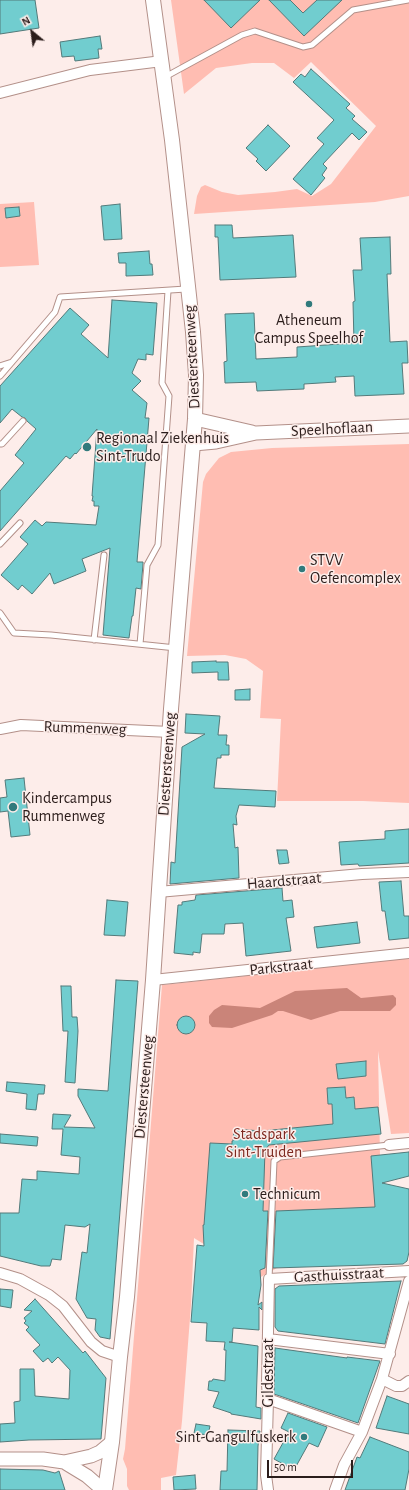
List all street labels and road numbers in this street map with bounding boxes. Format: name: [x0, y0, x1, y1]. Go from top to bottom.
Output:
street label: Diestersteenweg: [180, 305, 204, 409]
street label: Speelhoflaan: [290, 417, 374, 441]
street label: Diestersteenweg: [154, 711, 180, 817]
street label: Rummenweg: [43, 717, 127, 739]
street label: Haardstraat: [246, 868, 322, 894]
street label: Parkstraat: [248, 954, 314, 980]
street label: Diestersteenweg: [130, 1034, 158, 1140]
street label: Gasthuisstraat: [294, 1263, 384, 1287]
street label: Gildestraat: [258, 1338, 278, 1408]

